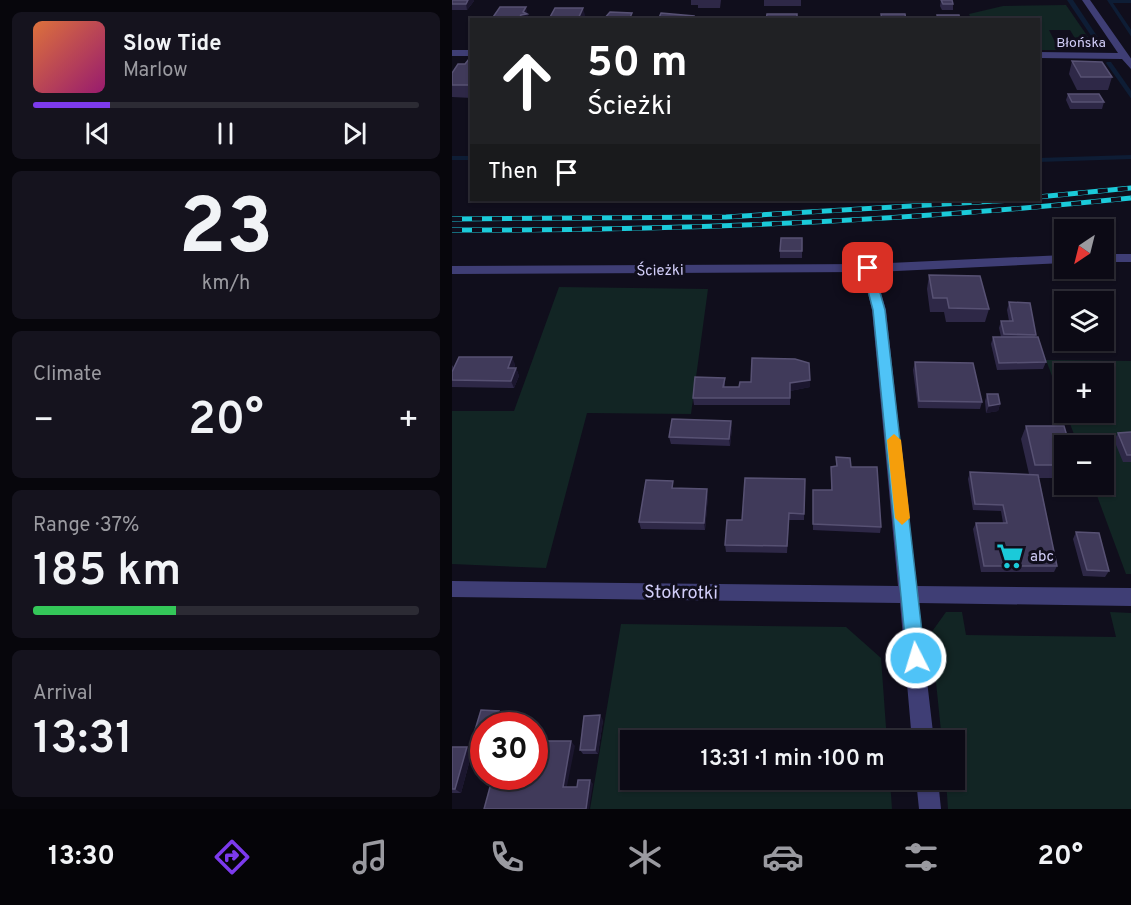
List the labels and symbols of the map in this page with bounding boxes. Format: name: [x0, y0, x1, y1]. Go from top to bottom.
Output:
street label: Błońska: [1056, 35, 1106, 52]
north arrow: [1054, 219, 1114, 279]
pin: [842, 242, 893, 293]
street label: Ścieżki: [636, 260, 684, 281]
supermarket icon: abc: [995, 541, 1025, 571]
place label: abc: [1030, 548, 1054, 567]
street label: Stokrotki: [644, 581, 718, 606]
position arrow: [884, 626, 948, 690]
speed limit sign: 30: [470, 712, 548, 790]

